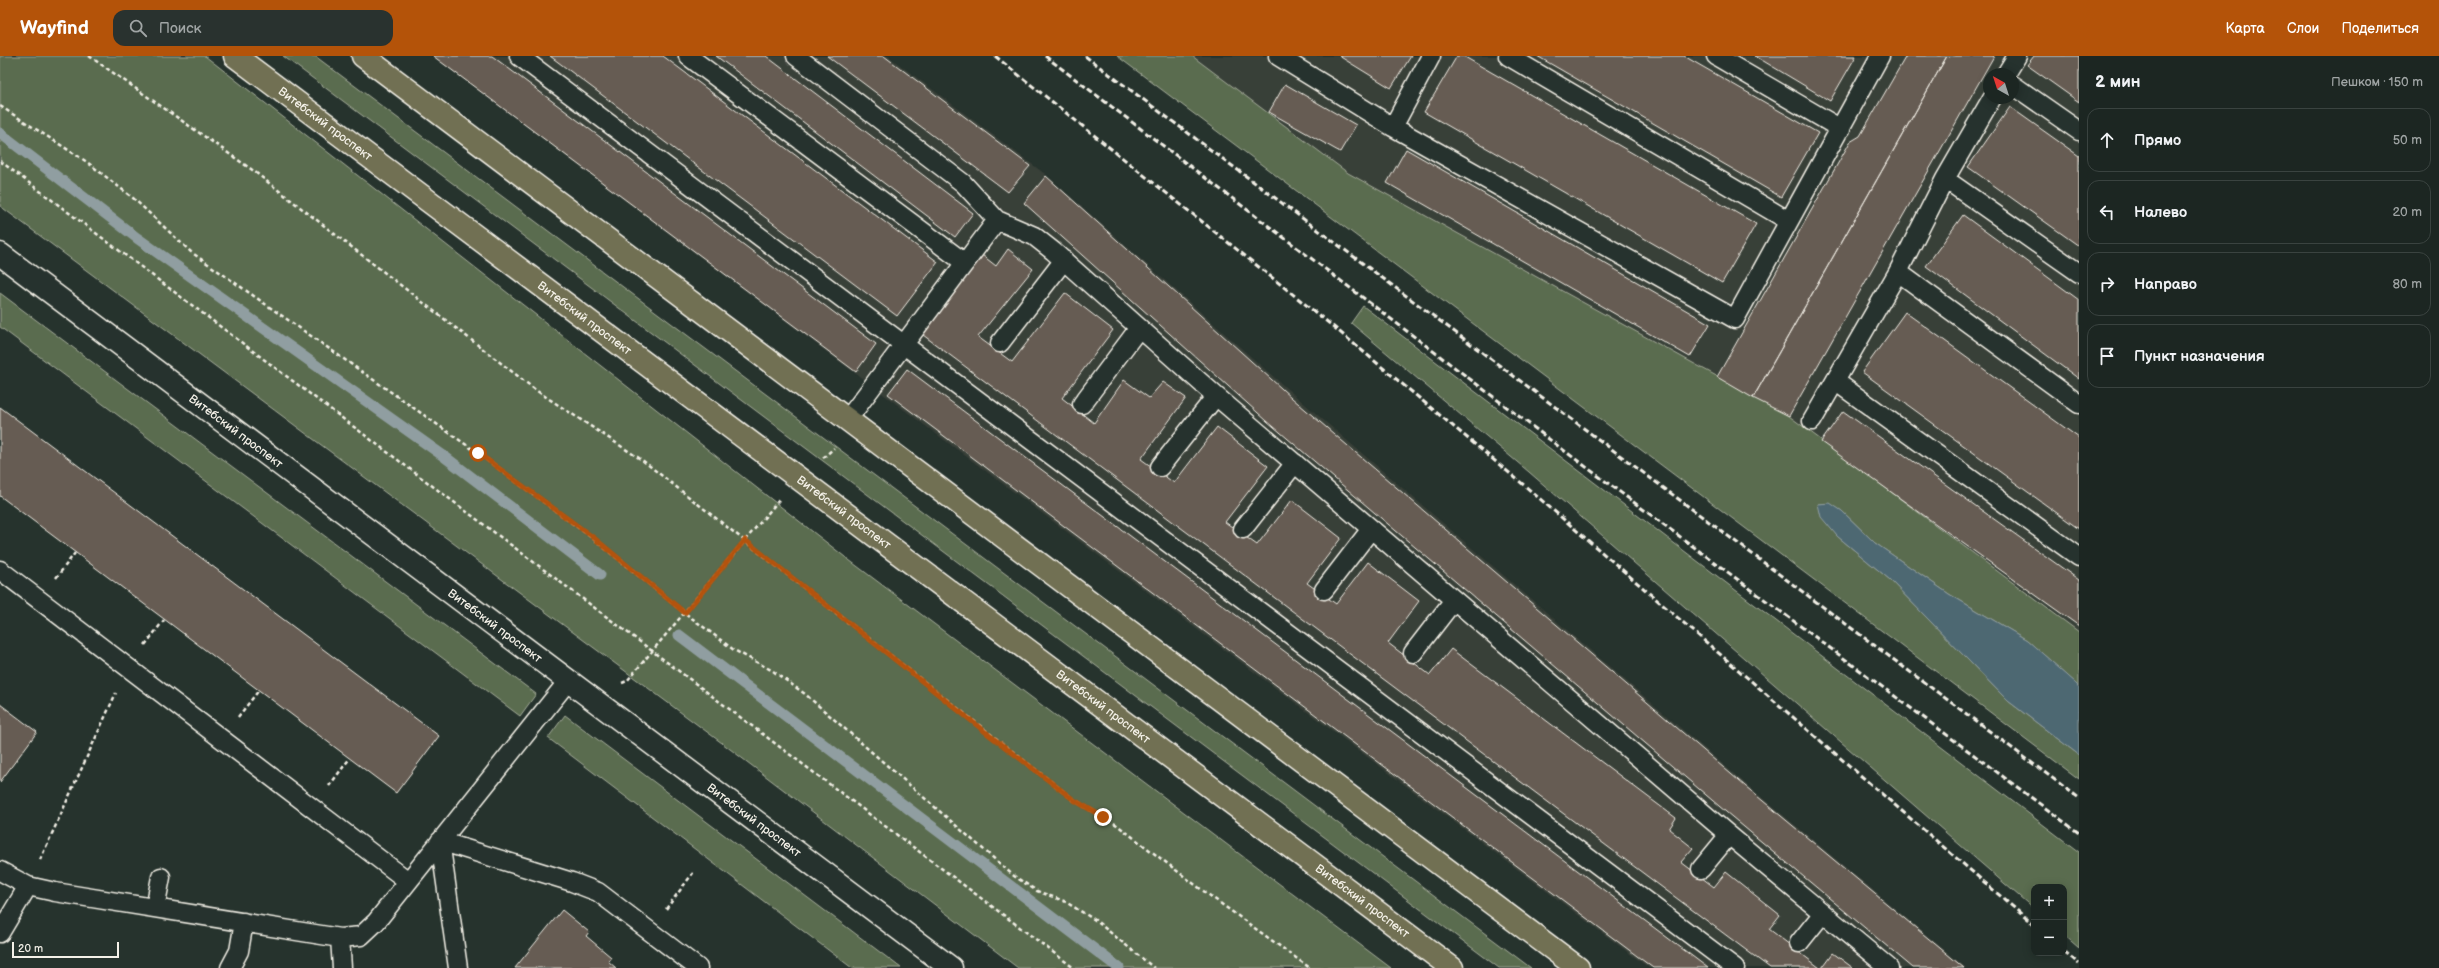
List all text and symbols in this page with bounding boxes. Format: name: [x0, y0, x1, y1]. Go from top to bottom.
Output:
search box: [113, 10, 393, 46]
text: Wayfind: [20, 17, 89, 40]
icon: search: [127, 17, 149, 39]
text: Поиск: [159, 19, 202, 38]
text: Карта: [2225, 20, 2265, 37]
text: Слои: [2287, 20, 2319, 37]
text: Поделиться: [2341, 20, 2419, 37]
north arrow: [1983, 68, 2019, 104]
text: 2 мин: [2095, 72, 2141, 92]
text: Пешком · 150 m: [2331, 74, 2423, 90]
street label: Витебский проспект: [275, 84, 375, 165]
icon: ahead: [2096, 129, 2118, 151]
text: Прямо: [2134, 131, 2181, 150]
text: 50 m: [2393, 132, 2422, 148]
icon: left: [2096, 201, 2118, 223]
text: Налево: [2134, 203, 2187, 222]
text: 20 m: [2392, 204, 2422, 220]
icon: right: [2096, 273, 2118, 295]
text: Направо: [2134, 275, 2197, 294]
text: 80 m: [2393, 276, 2422, 292]
street label: Витебский проспект: [534, 278, 635, 359]
icon: arrive: [2096, 345, 2118, 367]
text: Пункт назначения: [2134, 347, 2265, 366]
street label: Витебский проспект: [186, 391, 286, 472]
route start: [469, 444, 487, 462]
street label: Витебский проспект: [794, 473, 894, 553]
street label: Витебский проспект: [445, 586, 545, 666]
street label: Витебский проспект: [1053, 667, 1153, 747]
street label: Витебский проспект: [704, 780, 804, 861]
route end: [1094, 808, 1112, 826]
street label: Витебский проспект: [1312, 861, 1413, 942]
map controls: [2031, 884, 2067, 956]
button: +: [2031, 884, 2067, 920]
button: −: [2031, 920, 2067, 956]
scale bar: [12, 940, 119, 959]
text: 20 m: [18, 942, 43, 955]

